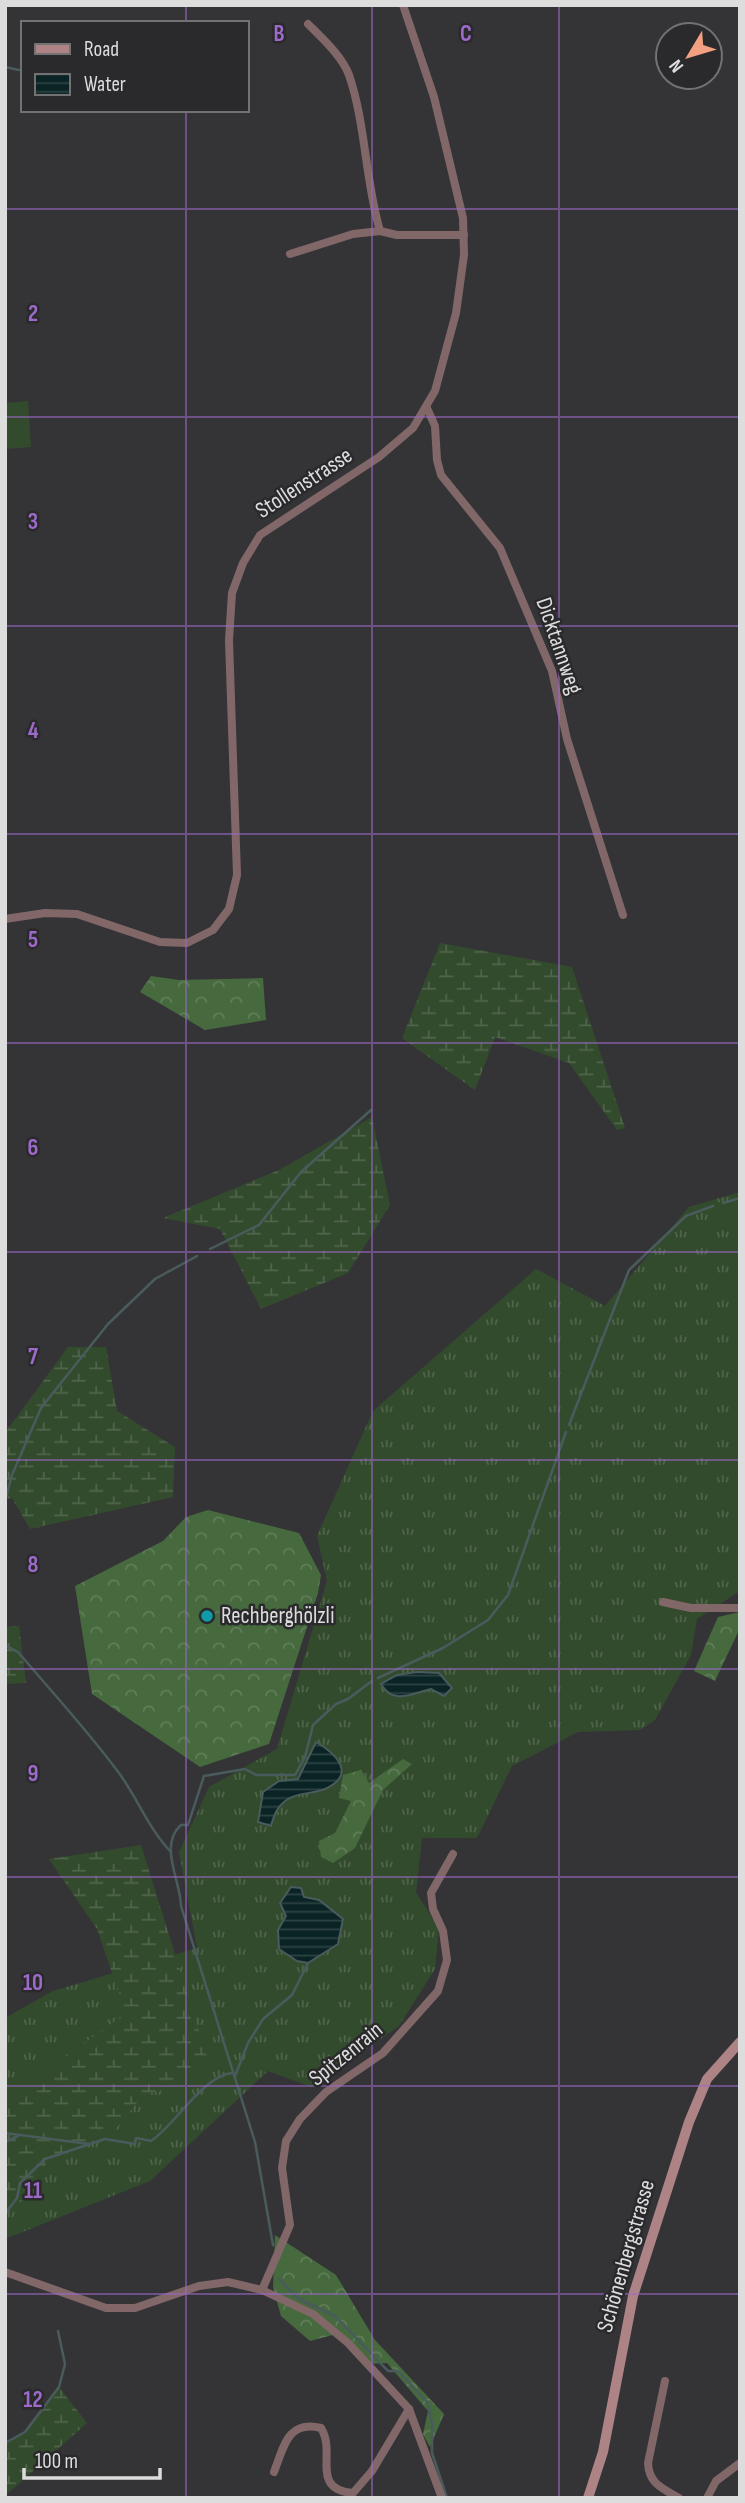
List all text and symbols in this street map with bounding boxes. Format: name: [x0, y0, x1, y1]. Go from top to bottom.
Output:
text: B: [274, 20, 285, 48]
text: C: [460, 20, 472, 48]
legend: [21, 21, 248, 112]
north arrow: [654, 21, 724, 91]
text: Road: [84, 37, 119, 62]
text: N: [665, 54, 689, 77]
text: Water: [84, 72, 126, 97]
text: 2: [28, 300, 38, 328]
street label: Stollenstrasse: [250, 441, 358, 525]
text: 3: [28, 508, 38, 536]
street label: Dicktannweg: [529, 594, 589, 698]
text: 4: [28, 717, 39, 745]
text: 5: [28, 926, 38, 954]
text: 6: [28, 1134, 38, 1162]
text: 7: [28, 1343, 38, 1371]
text: 8: [28, 1551, 39, 1579]
place label: Rechberghölzli: [221, 1602, 335, 1630]
marker: Rechberghölzli: [199, 1608, 215, 1624]
text: 9: [28, 1760, 38, 1788]
text: 10: [23, 1969, 43, 1997]
street label: Spitzenrain: [303, 2016, 389, 2092]
text: 11: [24, 2177, 42, 2205]
street label: Schönenbergstrasse: [591, 2177, 661, 2335]
text: 12: [23, 2386, 43, 2414]
scale bar: [24, 2436, 161, 2480]
text: 100 m: [35, 2449, 78, 2474]

